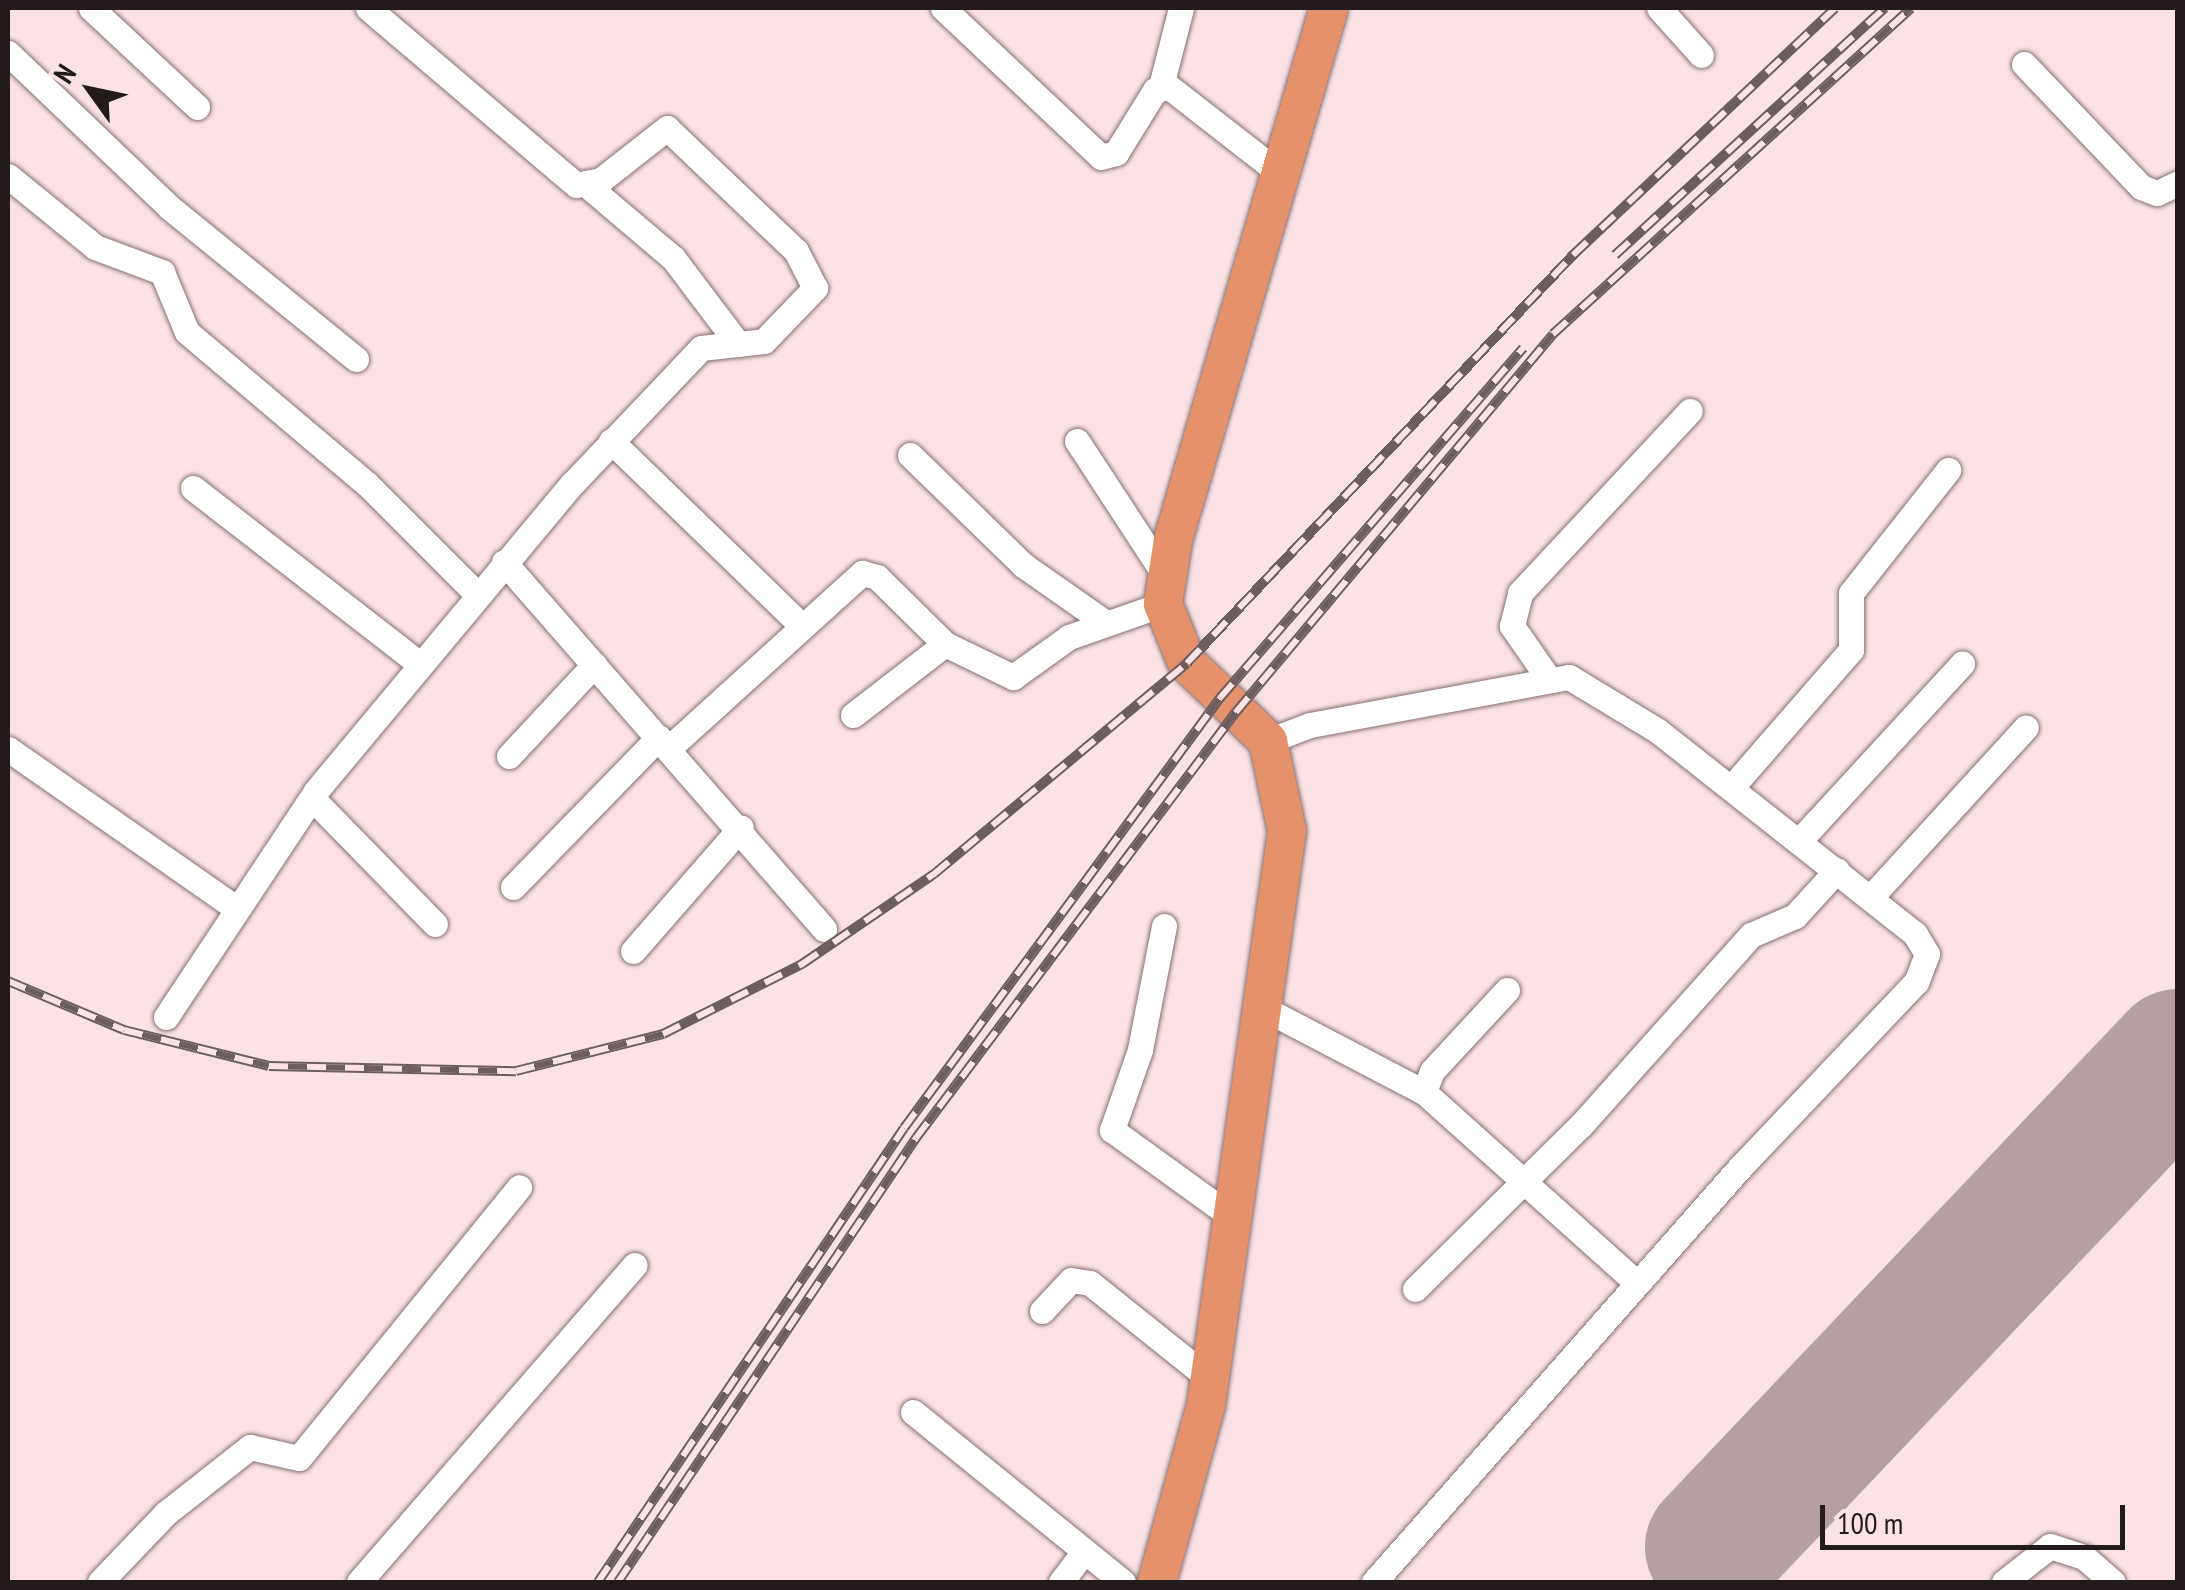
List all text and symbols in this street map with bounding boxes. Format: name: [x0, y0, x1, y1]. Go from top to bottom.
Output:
north arrow: [40, 40, 140, 140]
text: N: [45, 57, 84, 90]
scale bar: [1825, 1485, 2130, 1547]
text: 100 m: [1837, 1503, 1903, 1542]

